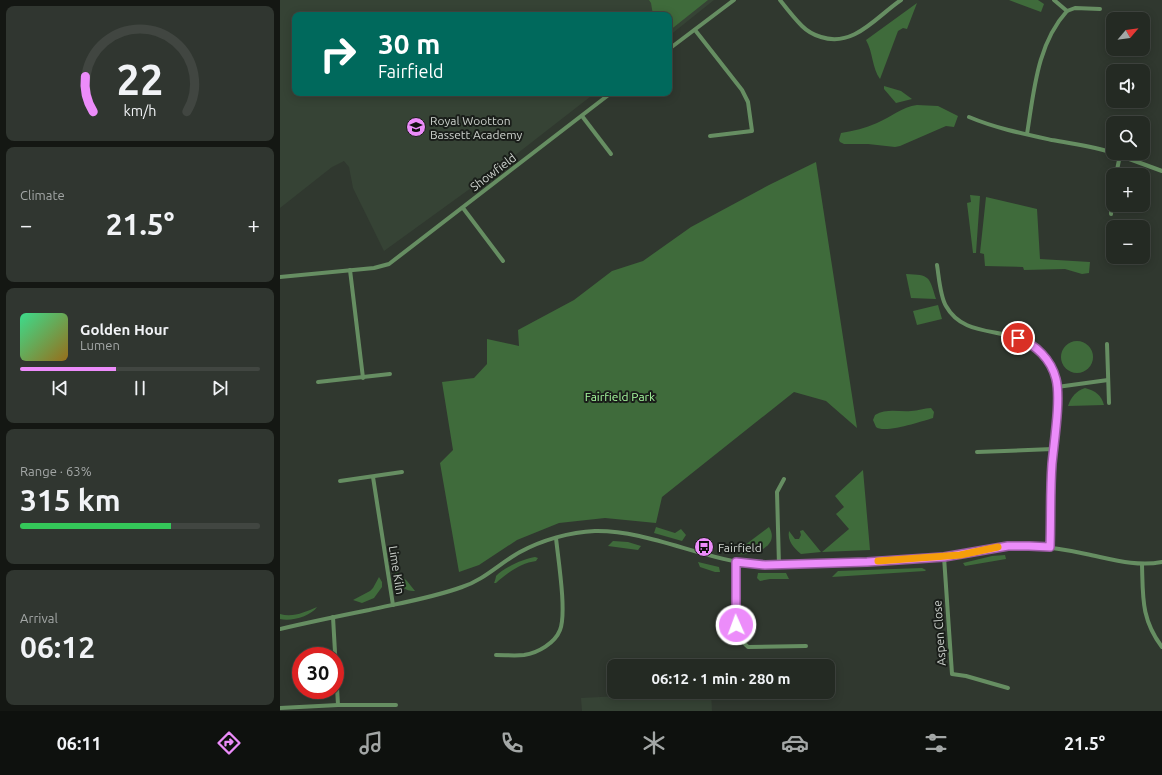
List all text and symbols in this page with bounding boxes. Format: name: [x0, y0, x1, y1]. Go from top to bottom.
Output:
north arrow: [1106, 12, 1150, 56]
map controls: [1106, 12, 1150, 264]
icon: right: [312, 28, 364, 80]
text: 30 m: [378, 28, 440, 59]
text: 22: [117, 55, 163, 102]
text: Fairfield: [378, 61, 444, 81]
button: sound: [1106, 64, 1150, 108]
text: km/h: [124, 102, 156, 118]
place label: Royal Wootton Bassett Academy: [430, 114, 523, 141]
school or university icon: Royal Wootton Bassett Academy: [405, 116, 427, 138]
button: search: [1106, 116, 1150, 160]
street label: Showfield: [468, 151, 518, 193]
button: +: [1106, 168, 1150, 212]
text: Climate: [20, 188, 65, 202]
text: 21.5°: [106, 207, 174, 241]
text: −: [20, 212, 32, 237]
text: +: [248, 212, 260, 237]
button: −: [1106, 220, 1150, 264]
text: Golden Hour: [80, 321, 169, 338]
pin: [1001, 321, 1035, 355]
icon: arrive: [1007, 327, 1029, 349]
text: Lumen: [80, 338, 120, 352]
icon: previous: [49, 377, 71, 399]
icon: pause: [129, 377, 151, 399]
icon: next: [209, 377, 231, 399]
park label: Fairfield Park: [585, 390, 655, 403]
text: Range · 63%: [20, 464, 92, 478]
text: 315 km: [20, 483, 121, 517]
bus stop icon: Fairfield: [693, 536, 715, 558]
place label: Fairfield: [718, 541, 762, 554]
street label: Lime Kiln: [387, 545, 407, 595]
street label: Aspen Close: [930, 600, 948, 666]
position arrow: [715, 604, 757, 646]
text: Arrival: [20, 611, 58, 625]
text: 06:12: [20, 630, 95, 664]
speed limit sign: 30: [292, 647, 344, 699]
text: 06:12 · 1 min · 280 m: [652, 670, 790, 687]
icon: directions: [215, 729, 243, 757]
icon: music: [357, 729, 385, 757]
icon: phone: [498, 729, 526, 757]
icon: climate: [640, 729, 668, 757]
icon: car: [781, 729, 809, 757]
icon: filters: [922, 729, 950, 757]
text: 06:11: [57, 733, 102, 753]
text: 21.5°: [1064, 733, 1105, 753]

